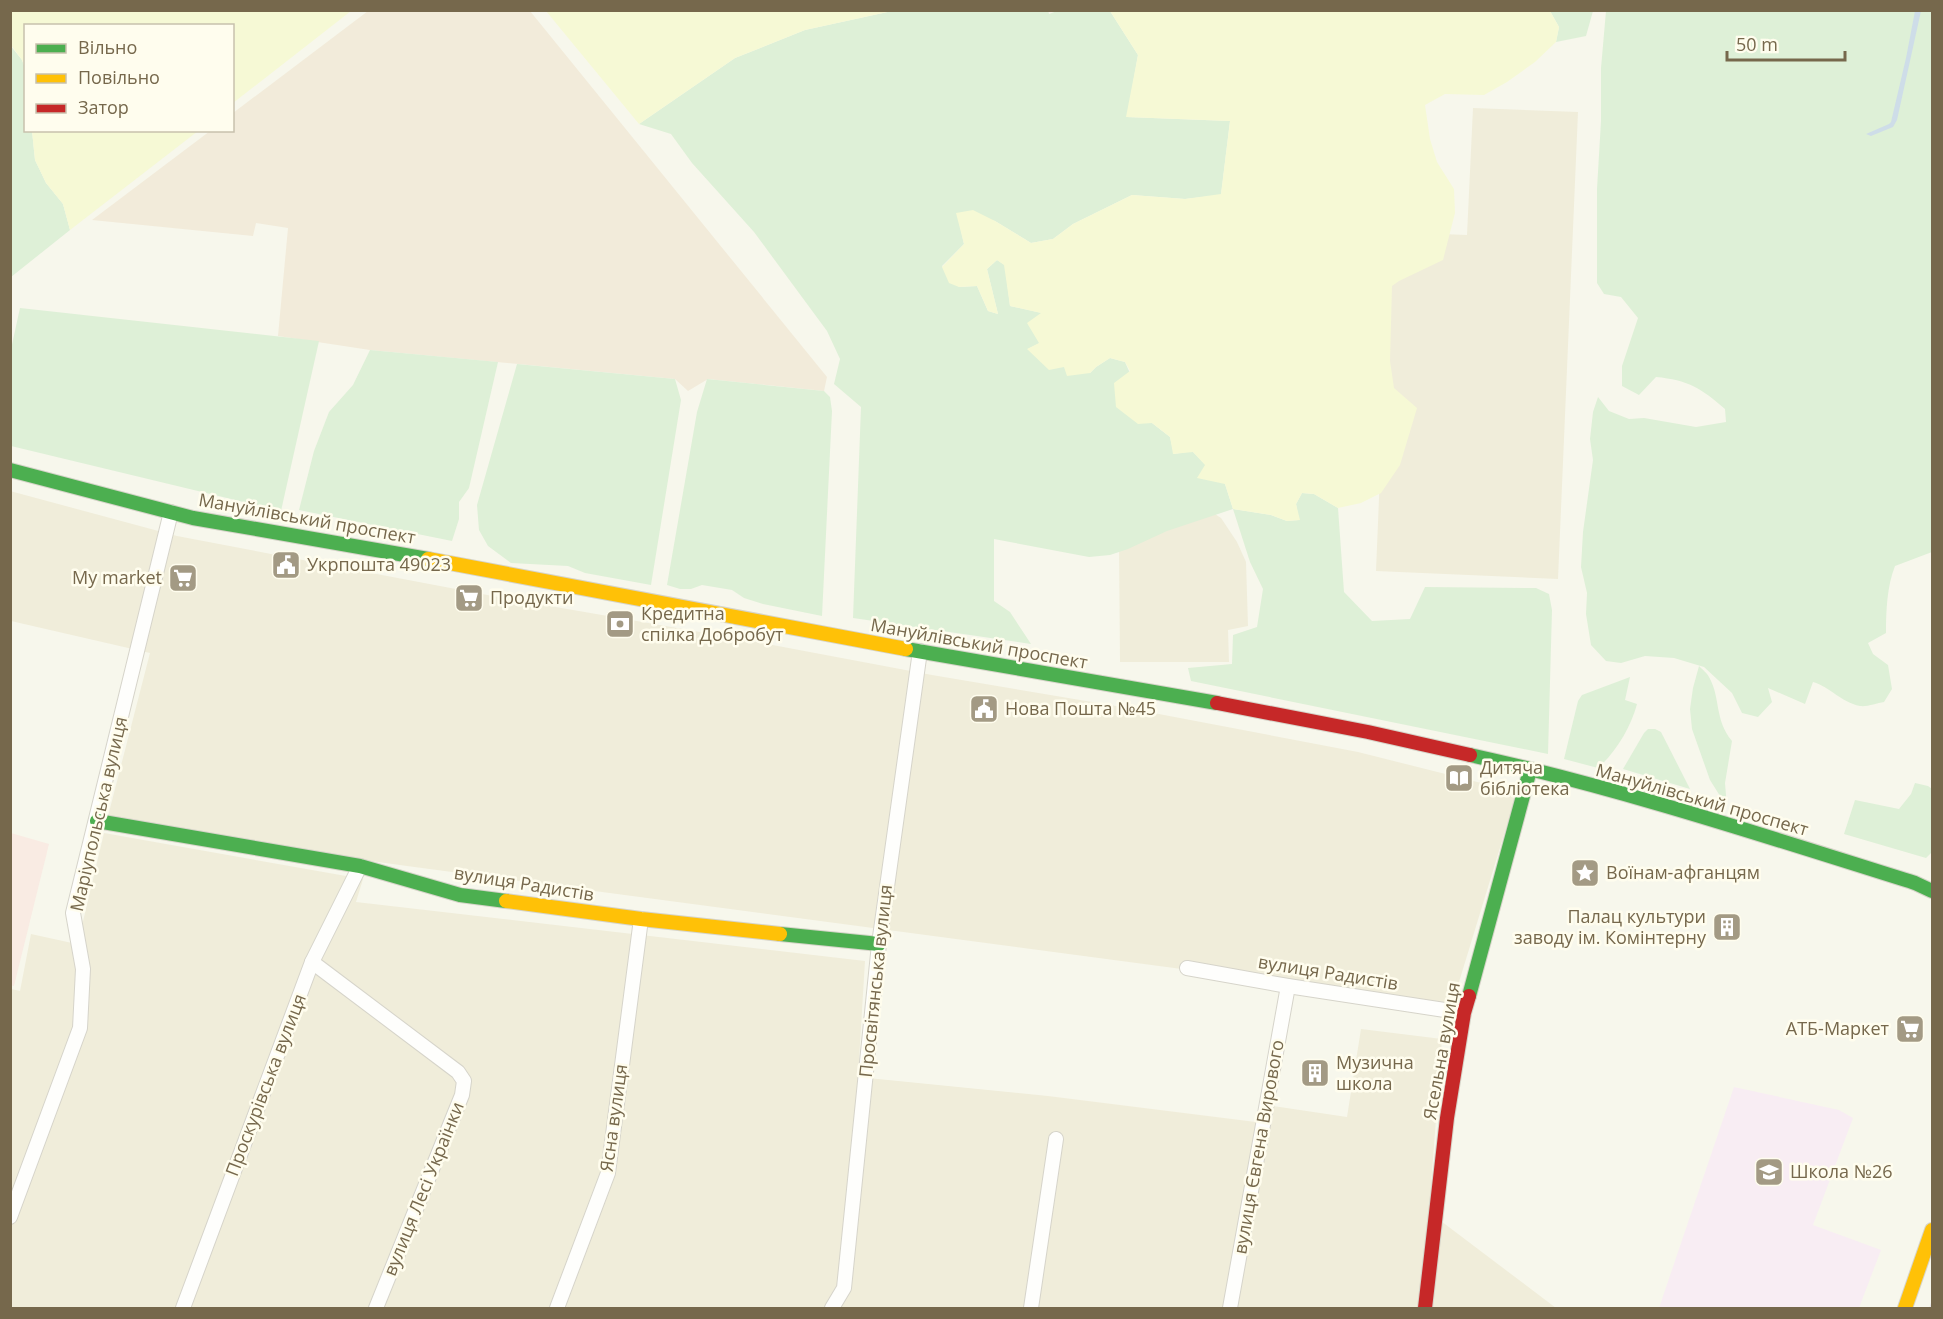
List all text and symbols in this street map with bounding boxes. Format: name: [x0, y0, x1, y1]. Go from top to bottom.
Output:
legend: [24, 24, 234, 132]
scale bar: [1727, 24, 1846, 62]
text: 50 m: [1736, 32, 1778, 56]
text: Вільно: [78, 35, 137, 59]
text: Повільно: [78, 65, 160, 89]
text: Затор: [78, 95, 129, 119]
street label: Мануйлівський проспект: [197, 487, 418, 549]
public building icon: Укрпошта 49023: [270, 549, 302, 581]
place label: Укрпошта 49023: [307, 552, 451, 576]
supermarket icon: My market: [167, 562, 199, 594]
place label: My market: [72, 565, 162, 589]
supermarket icon: Продукти: [453, 582, 485, 614]
place label: Продукти: [490, 585, 574, 609]
place label: Кредитна спілка Добробут: [641, 601, 784, 646]
bank icon: Кредитна спілка Добробут: [604, 608, 636, 640]
street label: Мануйлівський проспект: [869, 612, 1090, 674]
public building icon: Нова Пошта №45: [968, 693, 1000, 725]
place label: Нова Пошта №45: [1005, 696, 1156, 720]
street label: Маріупольська вулиця: [64, 714, 132, 914]
place label: Дитяча бібліотека: [1480, 755, 1570, 800]
street label: Мануйлівський проспект: [1593, 757, 1812, 841]
library icon: Дитяча бібліотека: [1443, 762, 1475, 794]
place icon: Воїнам-афганцям: [1569, 857, 1601, 889]
street label: вулиця Радистів: [452, 860, 596, 906]
place label: Воїнам-афганцям: [1606, 860, 1760, 884]
street label: Просвітянська вулиця: [853, 883, 897, 1079]
place label: Палац культури заводу ім. Комінтерну: [1514, 904, 1707, 949]
building icon: Палац культури заводу ім. Комінтерну: [1711, 911, 1743, 943]
street label: вулиця Радистів: [1256, 949, 1400, 995]
street label: Ясельна вулиця: [1417, 980, 1465, 1122]
street label: Проскурівська вулиця: [219, 990, 311, 1179]
supermarket icon: АТБ-Маркет: [1894, 1013, 1926, 1045]
place label: АТБ-Маркет: [1786, 1016, 1890, 1040]
street label: вулиця Євгена Вирового: [1227, 1038, 1289, 1256]
place label: Музична школа: [1336, 1050, 1414, 1095]
building icon: Музична школа: [1299, 1057, 1331, 1089]
street label: Ясна вулиця: [594, 1063, 632, 1173]
street label: вулиця Лесі Українки: [377, 1098, 469, 1279]
school or university icon: Школа №26: [1753, 1156, 1785, 1188]
place label: Школа №26: [1790, 1159, 1893, 1183]

